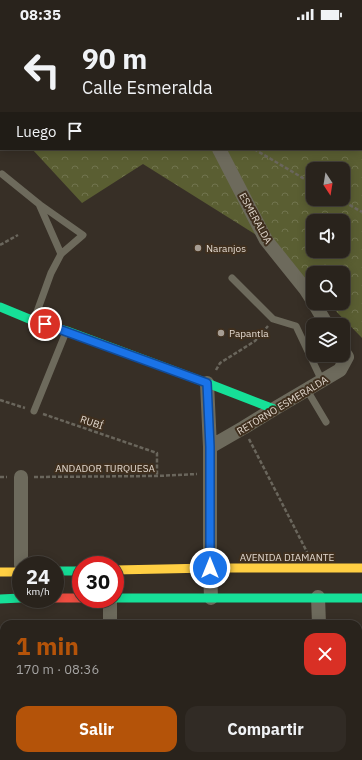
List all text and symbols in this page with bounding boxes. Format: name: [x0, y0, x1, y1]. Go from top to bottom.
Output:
text: 08:35: [20, 5, 61, 24]
text: 90 m: [82, 40, 147, 77]
icon: left: [16, 44, 68, 96]
text: Calle Esmeralda: [82, 76, 213, 99]
icon: arrive: [64, 120, 86, 142]
text: Luego: [16, 122, 56, 141]
north arrow: [306, 162, 350, 206]
map controls: [306, 162, 350, 362]
street label: ESMERALDA: [236, 190, 275, 247]
button: sound: [306, 214, 350, 258]
place label: Naranjos: [206, 242, 246, 255]
marker: Naranjos: [193, 243, 203, 253]
button: search: [306, 266, 350, 310]
pin: [28, 307, 62, 341]
icon: arrive: [34, 313, 56, 335]
button: layers: [306, 318, 350, 362]
place label: Papantla: [229, 327, 269, 340]
marker: Papantla: [216, 328, 226, 338]
street label: RETORNO ESMERALDA: [234, 373, 331, 438]
street label: RUBÍ: [79, 412, 105, 432]
street label: ANDADOR TURQUESA: [55, 462, 155, 475]
position arrow: [189, 547, 231, 589]
street label: AVENIDA DIAMANTE: [240, 551, 334, 564]
speed limit sign: 30: [72, 556, 124, 608]
text: 24: [26, 563, 50, 590]
text: km/h: [26, 585, 50, 598]
text: 1 min: [16, 630, 79, 662]
button: close: [304, 633, 346, 675]
text: 170 m · 08:36: [16, 661, 99, 678]
button: Salir: [16, 706, 177, 752]
button: Compartir: [185, 706, 346, 752]

